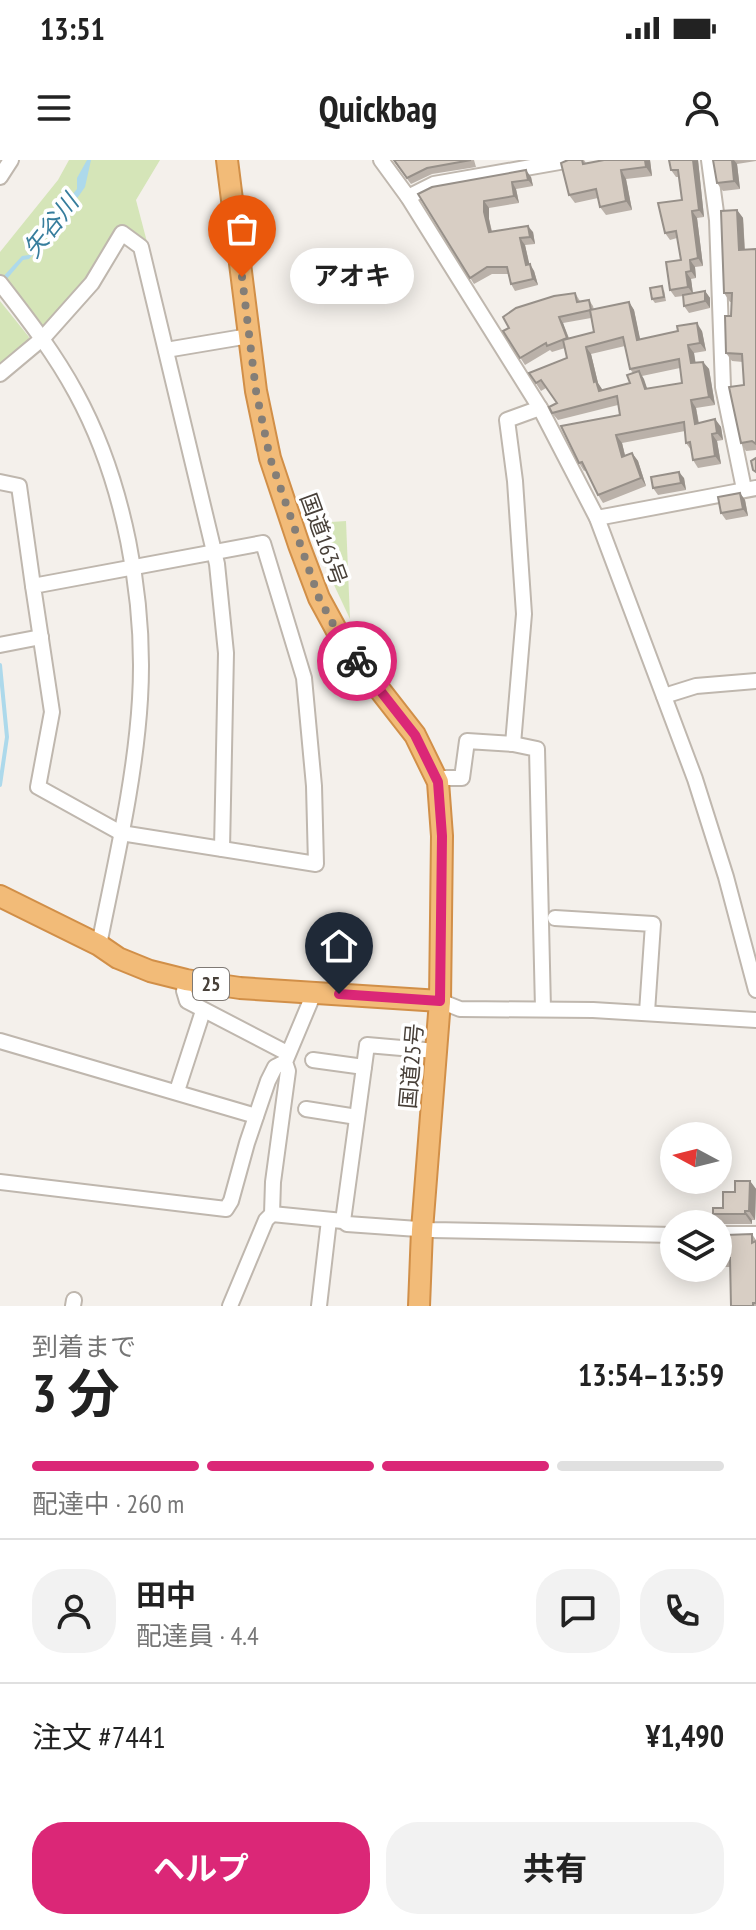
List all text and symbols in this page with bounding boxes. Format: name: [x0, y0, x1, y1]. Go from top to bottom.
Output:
text: 13:51: [40, 9, 105, 48]
text: Quickbag: [319, 85, 437, 132]
icon: menu: [32, 86, 76, 130]
icon: person: [680, 86, 724, 130]
water label: 矢谷川: [16, 185, 87, 264]
pin: [208, 195, 276, 277]
icon: bag: [220, 207, 264, 251]
callout: アオキ: [290, 249, 414, 305]
text: アオキ: [313, 259, 391, 292]
street label: 国道163号: [294, 489, 354, 589]
courier: [317, 621, 397, 701]
icon: bike: [335, 639, 379, 683]
pin: [305, 912, 373, 994]
icon: home: [317, 924, 361, 968]
road number: 25: [193, 968, 229, 1000]
street label: 国道25号: [393, 1022, 429, 1110]
north arrow: [660, 1122, 732, 1194]
map controls: [660, 1122, 732, 1282]
button: layers: [660, 1210, 732, 1282]
text: 到着まで: [32, 1330, 136, 1363]
text: 13:54–13:59: [578, 1355, 724, 1394]
text: 3 分: [32, 1359, 120, 1426]
text: 配達中 · 260 m: [32, 1487, 184, 1520]
button: person: [32, 1569, 116, 1653]
button: chat: [536, 1569, 620, 1653]
button: phone: [640, 1569, 724, 1653]
text: 田中: [136, 1575, 196, 1614]
text: 配達員 · 4.4: [136, 1619, 259, 1652]
text: ¥1,490: [646, 1716, 724, 1755]
text: 注文 #7441: [32, 1717, 166, 1756]
button: ヘルプ: [32, 1822, 370, 1914]
button: 共有: [386, 1822, 724, 1914]

